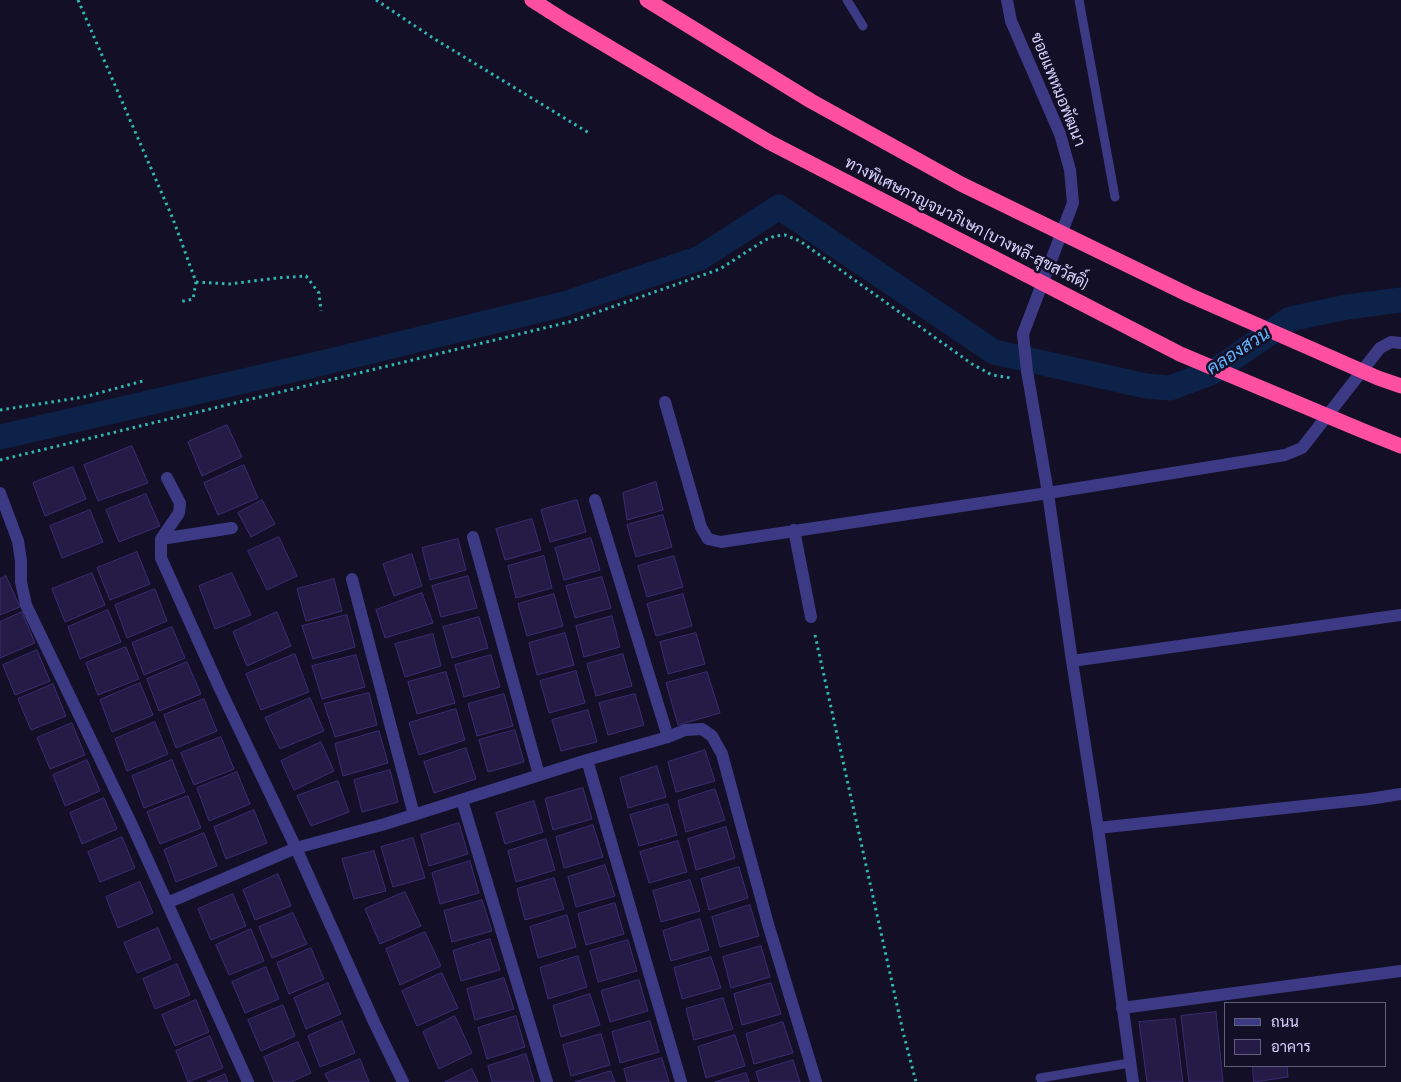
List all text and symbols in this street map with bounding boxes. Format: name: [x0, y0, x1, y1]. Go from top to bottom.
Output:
street label: ซอยแพหมอพัฒนา: [1025, 30, 1089, 150]
street label: ทางพิเศษกาญจนาภิเษก (บางพลี-สุขสวัสดิ์): [841, 154, 1091, 294]
water label: คลองสวน: [1203, 324, 1275, 380]
legend: [1224, 1002, 1386, 1067]
text: ถนน: [1271, 1013, 1299, 1032]
text: อาคาร: [1271, 1038, 1311, 1057]

